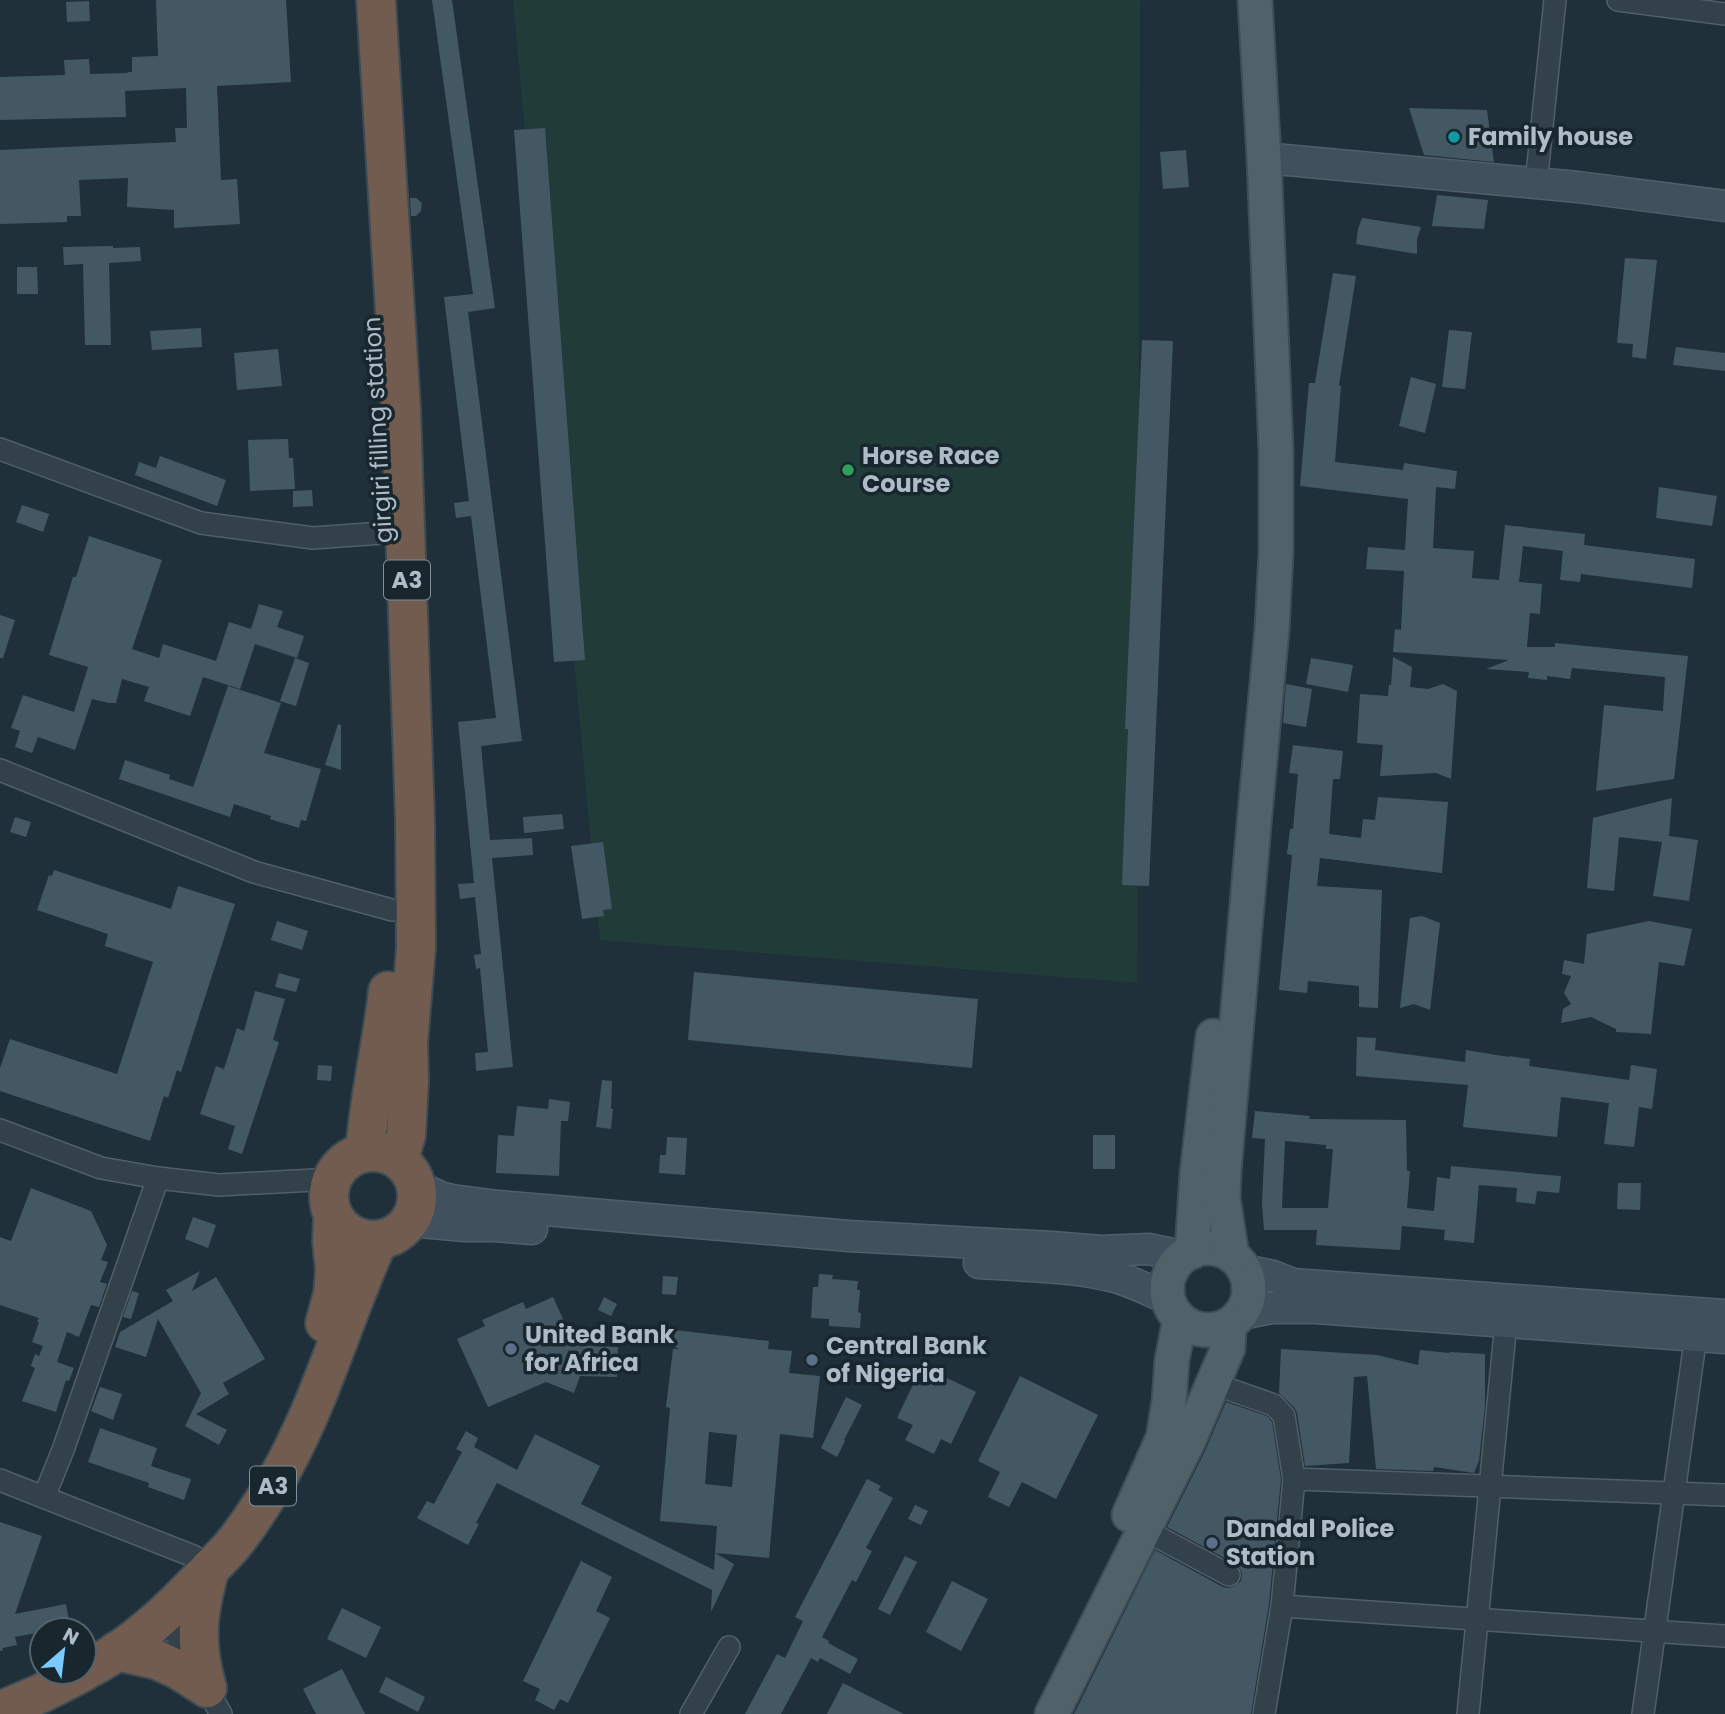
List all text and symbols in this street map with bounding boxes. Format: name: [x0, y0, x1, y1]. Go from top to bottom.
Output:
place label: Family house: [1468, 120, 1633, 153]
marker: Family house: [1446, 129, 1462, 145]
street label: girgiri filling station: [355, 316, 400, 544]
place label: Horse Race Course: [862, 439, 1000, 500]
marker: Horse Race Course: [840, 462, 856, 478]
road number: A3: [384, 560, 430, 600]
place label: United Bank for Africa: [525, 1318, 674, 1379]
place label: Central Bank of Nigeria: [826, 1329, 987, 1390]
marker: United Bank for Africa: [503, 1341, 519, 1357]
marker: Central Bank of Nigeria: [804, 1352, 820, 1368]
road number: A3: [250, 1466, 296, 1506]
place label: Dandal Police Station: [1226, 1512, 1395, 1573]
marker: Dandal Police Station: [1204, 1535, 1220, 1551]
north arrow: [28, 1616, 98, 1686]
text: N: [58, 1621, 83, 1652]

